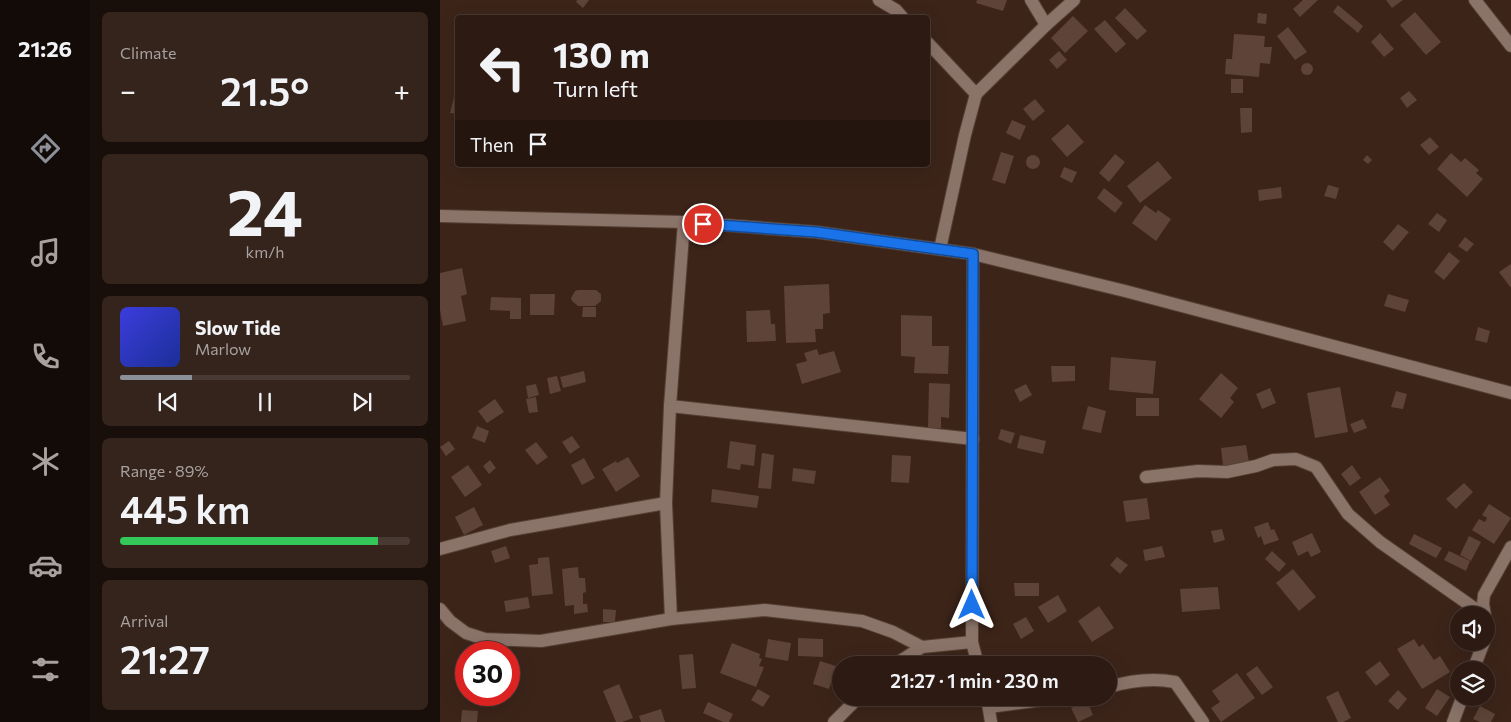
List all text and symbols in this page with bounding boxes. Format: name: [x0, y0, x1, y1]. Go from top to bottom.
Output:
text: 130 m: [553, 32, 650, 75]
text: 21:26: [18, 35, 72, 62]
icon: left: [470, 35, 535, 100]
text: Climate: [120, 43, 176, 62]
text: 21.5°: [220, 67, 309, 114]
text: −: [120, 73, 136, 107]
text: +: [394, 73, 410, 107]
text: Turn left: [553, 75, 638, 102]
icon: arrive: [524, 130, 552, 158]
icon: directions: [28, 131, 63, 166]
text: Then: [470, 133, 514, 156]
text: 24: [227, 170, 303, 249]
pin: [682, 203, 724, 245]
icon: arrive: [689, 210, 717, 238]
icon: music: [28, 235, 63, 270]
text: km/h: [246, 242, 284, 261]
text: Slow Tide: [195, 316, 281, 339]
icon: phone: [28, 339, 63, 374]
text: Marlow: [195, 339, 251, 358]
icon: previous: [154, 388, 182, 416]
icon: pause: [251, 388, 279, 416]
icon: next: [348, 388, 376, 416]
icon: climate: [28, 444, 63, 479]
text: Range · 89%: [120, 461, 209, 480]
text: 445 km: [120, 485, 250, 532]
icon: car: [28, 548, 63, 583]
position arrow: [945, 578, 997, 630]
map controls: [1450, 606, 1495, 706]
button: sound: [1450, 606, 1495, 651]
text: Arrival: [120, 611, 168, 630]
text: 21:27: [120, 635, 210, 682]
speed limit sign: 30: [455, 641, 520, 706]
icon: filters: [28, 652, 63, 687]
button: layers: [1450, 661, 1495, 706]
text: 21:27 · 1 min · 230 m: [890, 669, 1059, 692]

